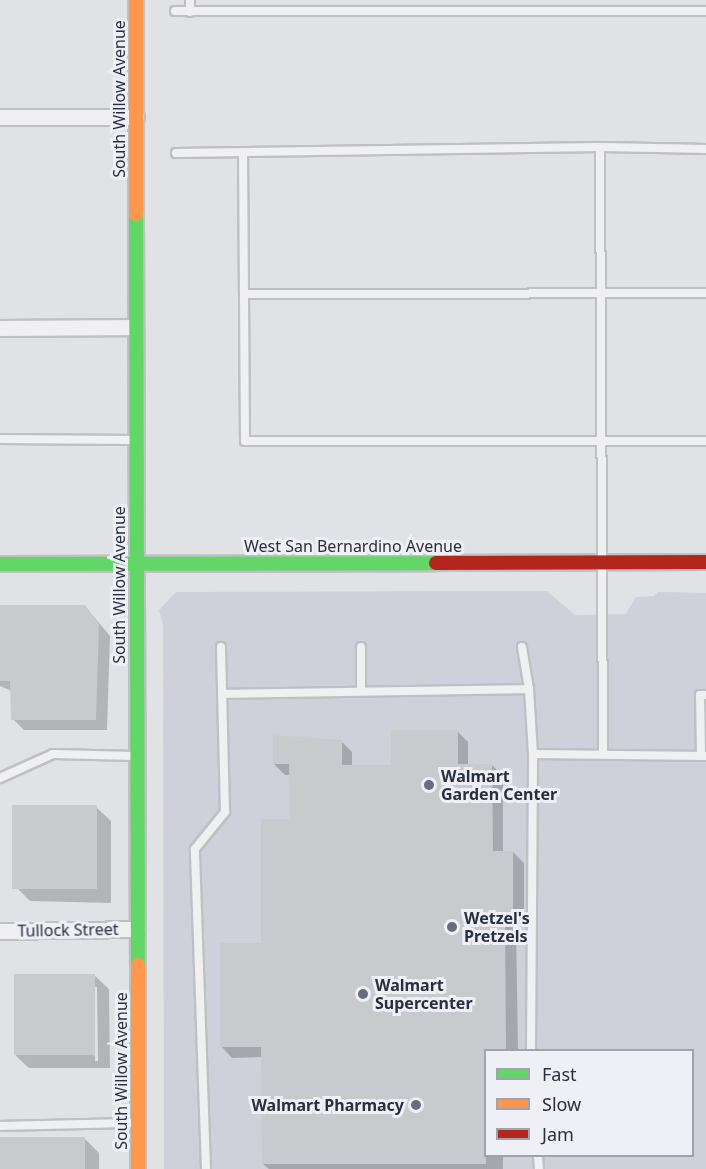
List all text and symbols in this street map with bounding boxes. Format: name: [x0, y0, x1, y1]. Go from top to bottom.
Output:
street label: South Willow Avenue: [109, 20, 129, 178]
street label: South Willow Avenue: [109, 506, 129, 664]
street label: West San Bernardino Avenue: [244, 536, 462, 556]
place label: Walmart Garden Center: [441, 766, 557, 804]
marker: Walmart Garden Center: [422, 778, 436, 792]
place label: Wetzel's Pretzels: [464, 908, 530, 946]
street label: Tullock Street: [17, 920, 119, 940]
marker: Wetzel's Pretzels: [445, 920, 459, 934]
place label: Walmart Supercenter: [375, 975, 473, 1013]
marker: Walmart Supercenter: [356, 987, 370, 1001]
street label: South Willow Avenue: [111, 992, 131, 1150]
legend: [484, 1049, 694, 1157]
text: Fast: [542, 1062, 577, 1086]
text: Slow: [542, 1092, 581, 1116]
place label: Walmart Pharmacy: [251, 1095, 404, 1115]
marker: Walmart Pharmacy: [409, 1098, 423, 1112]
text: Jam: [542, 1122, 574, 1146]

